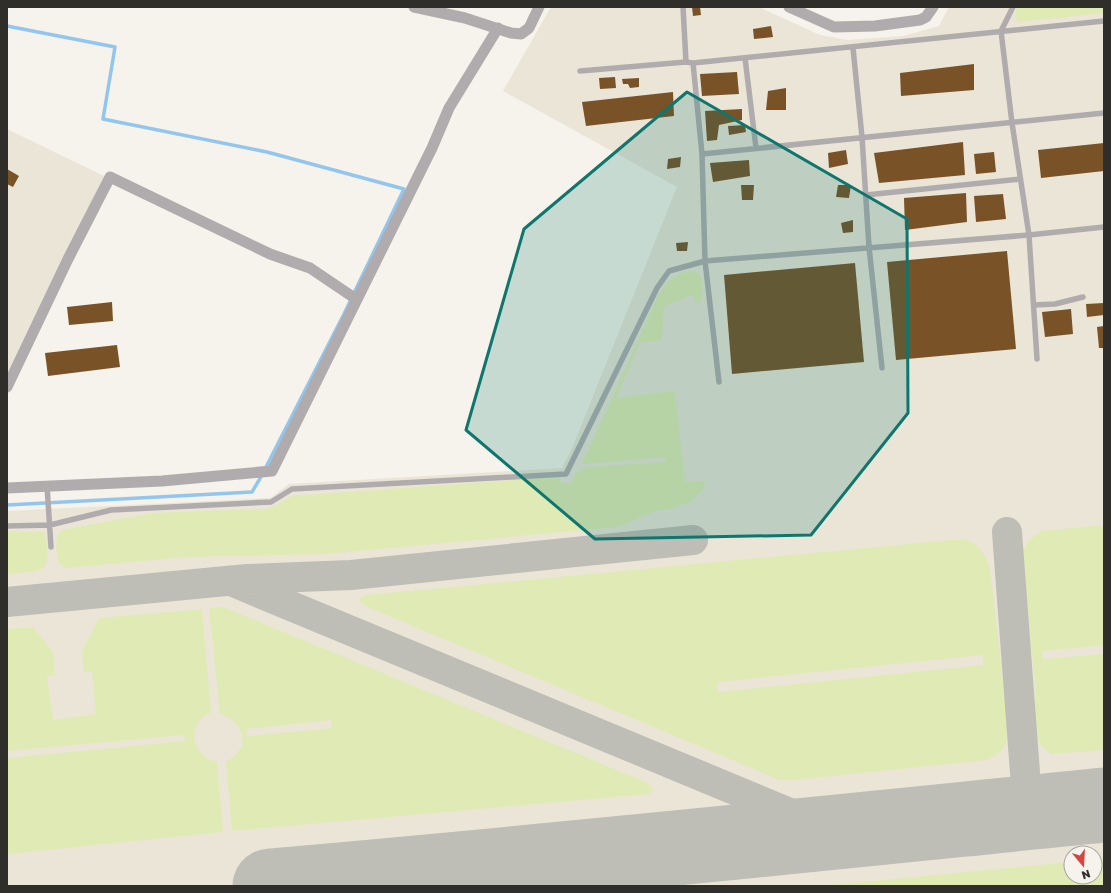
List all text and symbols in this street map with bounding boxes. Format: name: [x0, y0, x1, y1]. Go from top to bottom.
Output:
north arrow: [1063, 845, 1103, 885]
text: N: [1080, 868, 1092, 882]

